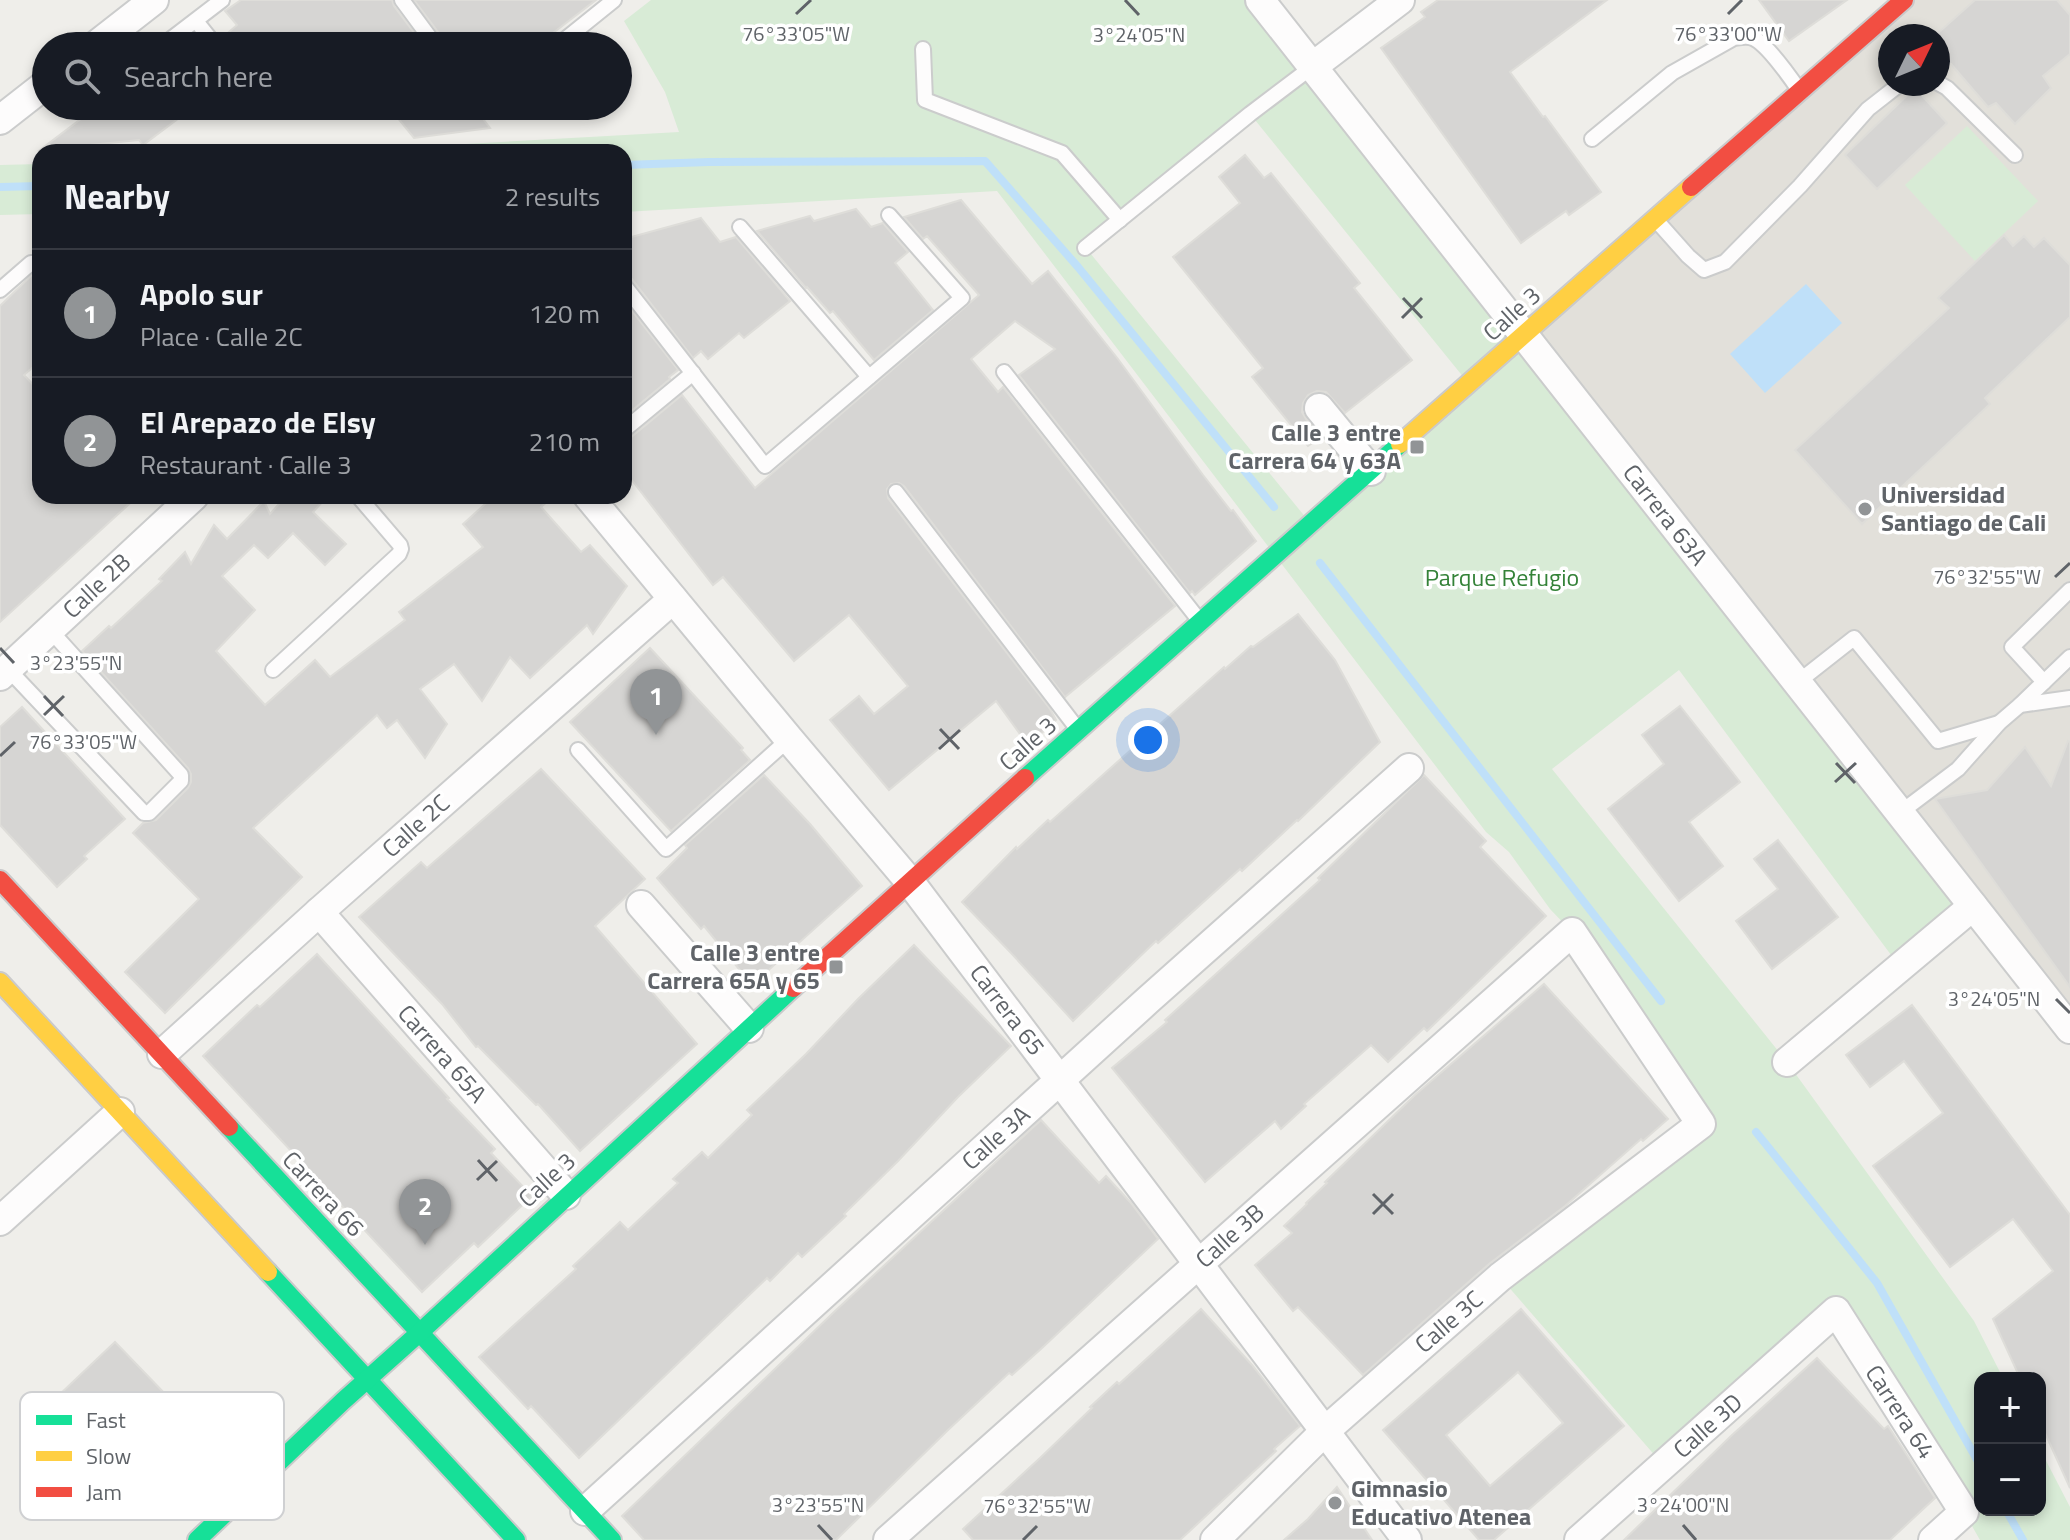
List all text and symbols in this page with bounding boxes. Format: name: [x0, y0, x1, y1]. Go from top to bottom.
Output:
text: 76°33'05"W: [742, 18, 850, 49]
text: 76°33'00"W: [1674, 18, 1782, 49]
text: 3°24'05"N: [1093, 19, 1185, 50]
north arrow: [1878, 24, 1950, 96]
search box: [32, 32, 632, 120]
text: Search here: [124, 53, 273, 99]
icon: search: [60, 54, 104, 98]
text: Nearby: [64, 170, 170, 222]
text: 2 results: [505, 177, 600, 216]
text: Apolo sur: [140, 271, 263, 317]
street label: Calle 3: [1474, 277, 1548, 349]
text: 1: [83, 294, 97, 333]
text: 120 m: [529, 294, 600, 333]
text: Place · Calle 2C: [140, 317, 303, 356]
text: El Arepazo de Elsy: [140, 399, 376, 445]
place label: Calle 3 entre Carrera 64 y 63A: [1228, 414, 1402, 478]
text: 2: [83, 422, 97, 461]
text: 210 m: [529, 422, 600, 461]
marker: Calle 3 entre Carrera 64 y 63A: [1408, 438, 1426, 456]
text: Restaurant · Calle 3: [140, 445, 352, 484]
street label: Carrera 63A: [1615, 456, 1717, 573]
place label: Universidad Santiago de Cali: [1881, 476, 2046, 540]
marker: Universidad Santiago de Cali: [1856, 500, 1874, 518]
street label: Calle 2B: [54, 544, 139, 626]
park label: Parque Refugio: [1425, 559, 1579, 595]
text: 76°32'55"W: [1933, 561, 2041, 592]
text: 3°23'55"N: [30, 647, 122, 678]
pin: 1: [630, 669, 682, 735]
street label: Calle 3: [990, 707, 1064, 779]
your location: [1128, 720, 1168, 760]
text: 76°33'05"W: [29, 726, 137, 757]
street label: Calle 2C: [374, 785, 457, 865]
place label: Calle 3 entre Carrera 65A y 65: [647, 934, 820, 998]
street label: Carrera 65: [962, 956, 1054, 1063]
marker: Calle 3 entre Carrera 65A y 65: [827, 958, 845, 976]
text: 3°24'05"N: [1948, 983, 2040, 1014]
street label: Carrera 65A: [390, 996, 496, 1111]
street label: Calle 3A: [953, 1097, 1038, 1178]
street label: Carrera 66: [274, 1142, 373, 1244]
street label: Calle 3: [510, 1143, 583, 1215]
pin: 2: [399, 1179, 451, 1245]
street label: Calle 3B: [1187, 1195, 1272, 1276]
street label: Calle 3C: [1406, 1281, 1490, 1361]
street label: Carrera 64: [1857, 1357, 1945, 1466]
map controls: [1974, 1372, 2046, 1516]
button: +: [1974, 1372, 2046, 1444]
street label: Calle 3D: [1665, 1384, 1750, 1466]
legend: [20, 1392, 284, 1520]
text: Fast: [86, 1403, 126, 1437]
text: Slow: [86, 1439, 132, 1473]
button: −: [1974, 1444, 2046, 1516]
place label: Gimnasio Educativo Atenea: [1351, 1470, 1531, 1534]
text: Jam: [86, 1475, 122, 1509]
text: 3°23'55"N: [772, 1489, 864, 1520]
text: 3°24'00"N: [1637, 1489, 1729, 1520]
text: 76°32'55"W: [983, 1490, 1091, 1521]
marker: Gimnasio Educativo Atenea: [1326, 1494, 1344, 1512]

